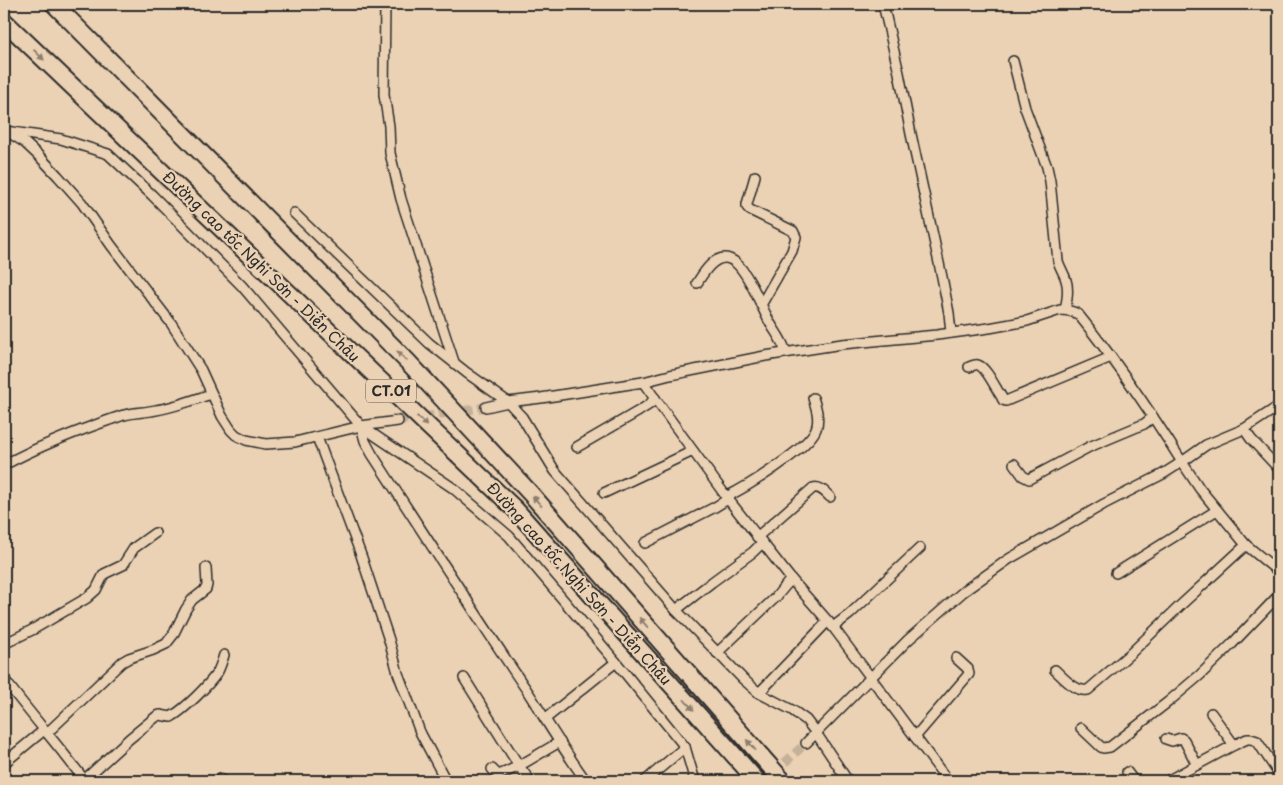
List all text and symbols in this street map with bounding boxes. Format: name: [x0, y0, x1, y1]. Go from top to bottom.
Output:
one-way arrow: [33, 49, 45, 61]
street label: Đường cao tốc Nghi Sơn - Diễn Châu: [158, 165, 366, 367]
one-way arrow: [396, 350, 408, 362]
road number: CT.01: [366, 380, 416, 402]
one-way arrow: [416, 415, 428, 427]
street label: Đường cao tốc Nghi Sơn - Diễn Châu: [482, 476, 678, 690]
one-way arrow: [531, 494, 542, 507]
one-way arrow: [638, 617, 650, 629]
one-way arrow: [683, 698, 695, 710]
one-way arrow: [745, 739, 757, 751]

